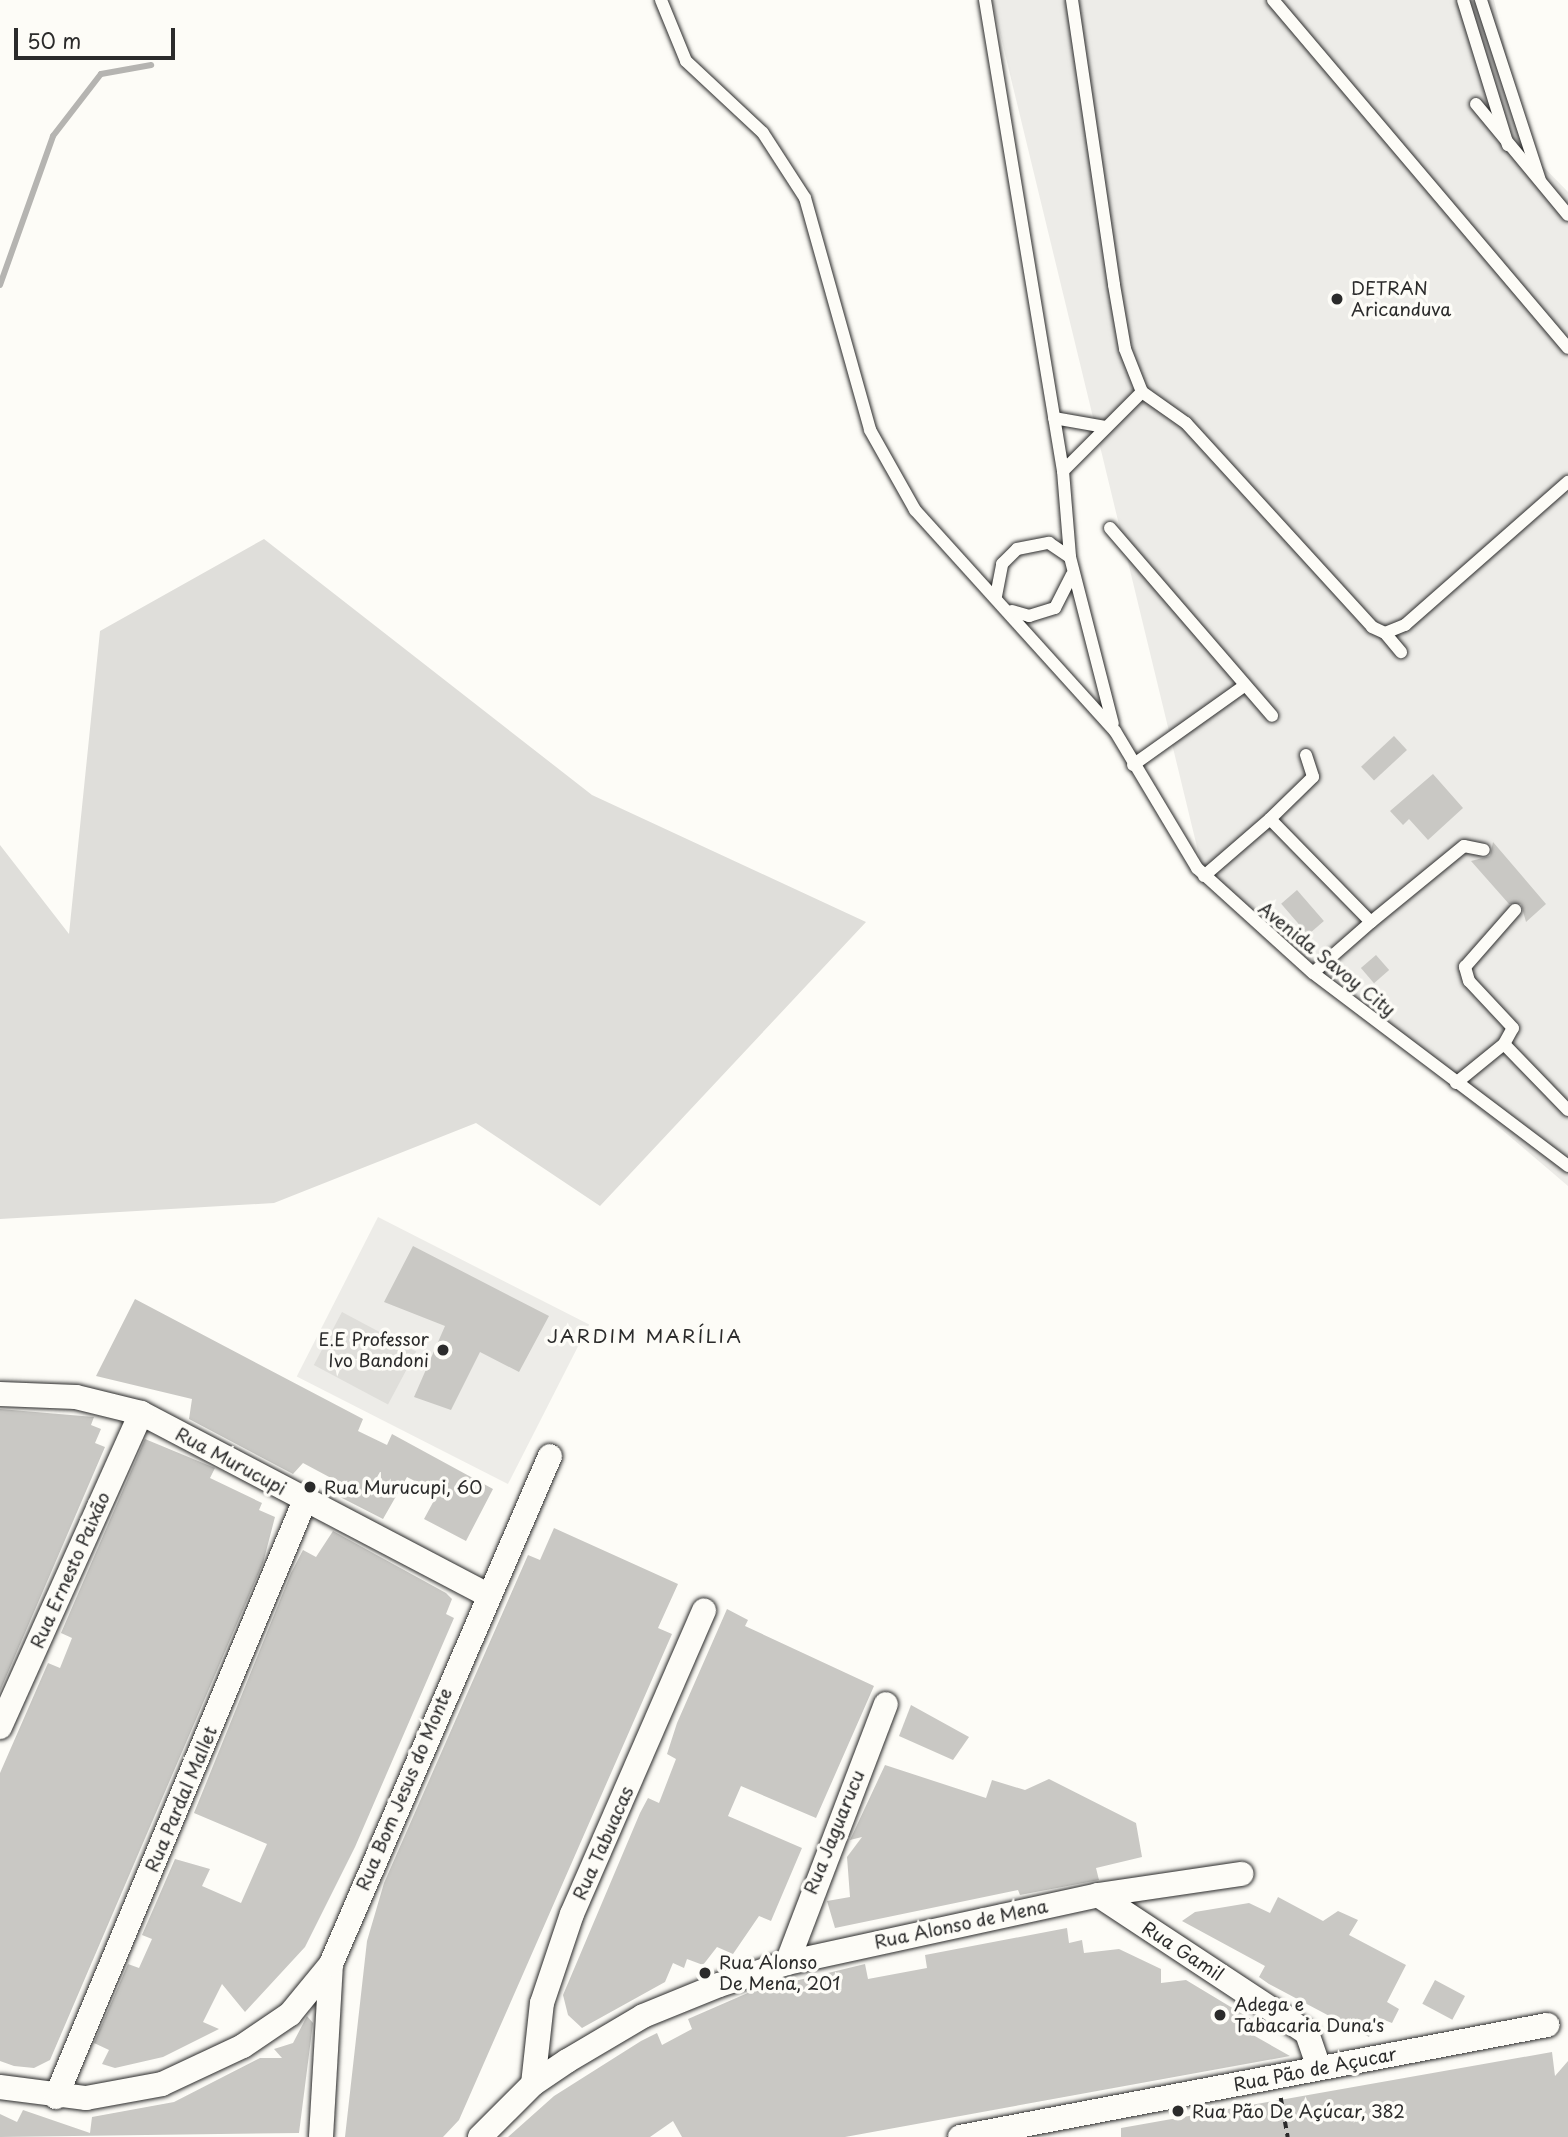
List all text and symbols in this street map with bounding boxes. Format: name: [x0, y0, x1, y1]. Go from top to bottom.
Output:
scale bar: [18, 14, 178, 58]
text: 50 m: [27, 24, 81, 56]
place label: DETRAN Aricanduva: [1351, 278, 1451, 320]
marker: DETRAN Aricanduva: [1329, 291, 1345, 307]
street label: Avenida Savoy City: [1254, 897, 1400, 1021]
district label: JARDIM MARÍLIA: [550, 1325, 740, 1347]
place label: E.E Professor Ivo Bandoni: [317, 1329, 429, 1372]
marker: E.E Professor Ivo Bandoni: [435, 1342, 451, 1358]
street label: Rua Murucupi: [172, 1423, 290, 1499]
place label: Rua Murucupi, 60: [324, 1476, 483, 1498]
marker: Rua Murucupi, 60: [302, 1479, 318, 1495]
street label: Rua Ernesto Paixão: [26, 1488, 114, 1652]
street label: Rua Bom Jesus do Monte: [351, 1684, 457, 1894]
street label: Rua Pardal Mallet: [141, 1723, 221, 1875]
street label: Rua Jaguarucu: [799, 1766, 869, 1898]
street label: Rua Tabuacas: [568, 1782, 638, 1904]
street label: Rua Alonso de Mena: [871, 1895, 1051, 1953]
street label: Rua Gamil: [1138, 1917, 1228, 1985]
place label: Rua Alonso De Mena, 201: [719, 1952, 842, 1994]
marker: Rua Alonso De Mena, 201: [697, 1965, 713, 1981]
place label: Adega e Tabacaria Duna's: [1234, 1994, 1385, 2036]
marker: Adega e Tabacaria Duna's: [1212, 2007, 1228, 2023]
street label: Rua Pão de Açucar: [1231, 2043, 1399, 2095]
place label: Rua Pão De Açúcar, 382: [1192, 2100, 1406, 2122]
marker: Rua Pão De Açúcar, 382: [1170, 2103, 1186, 2119]

